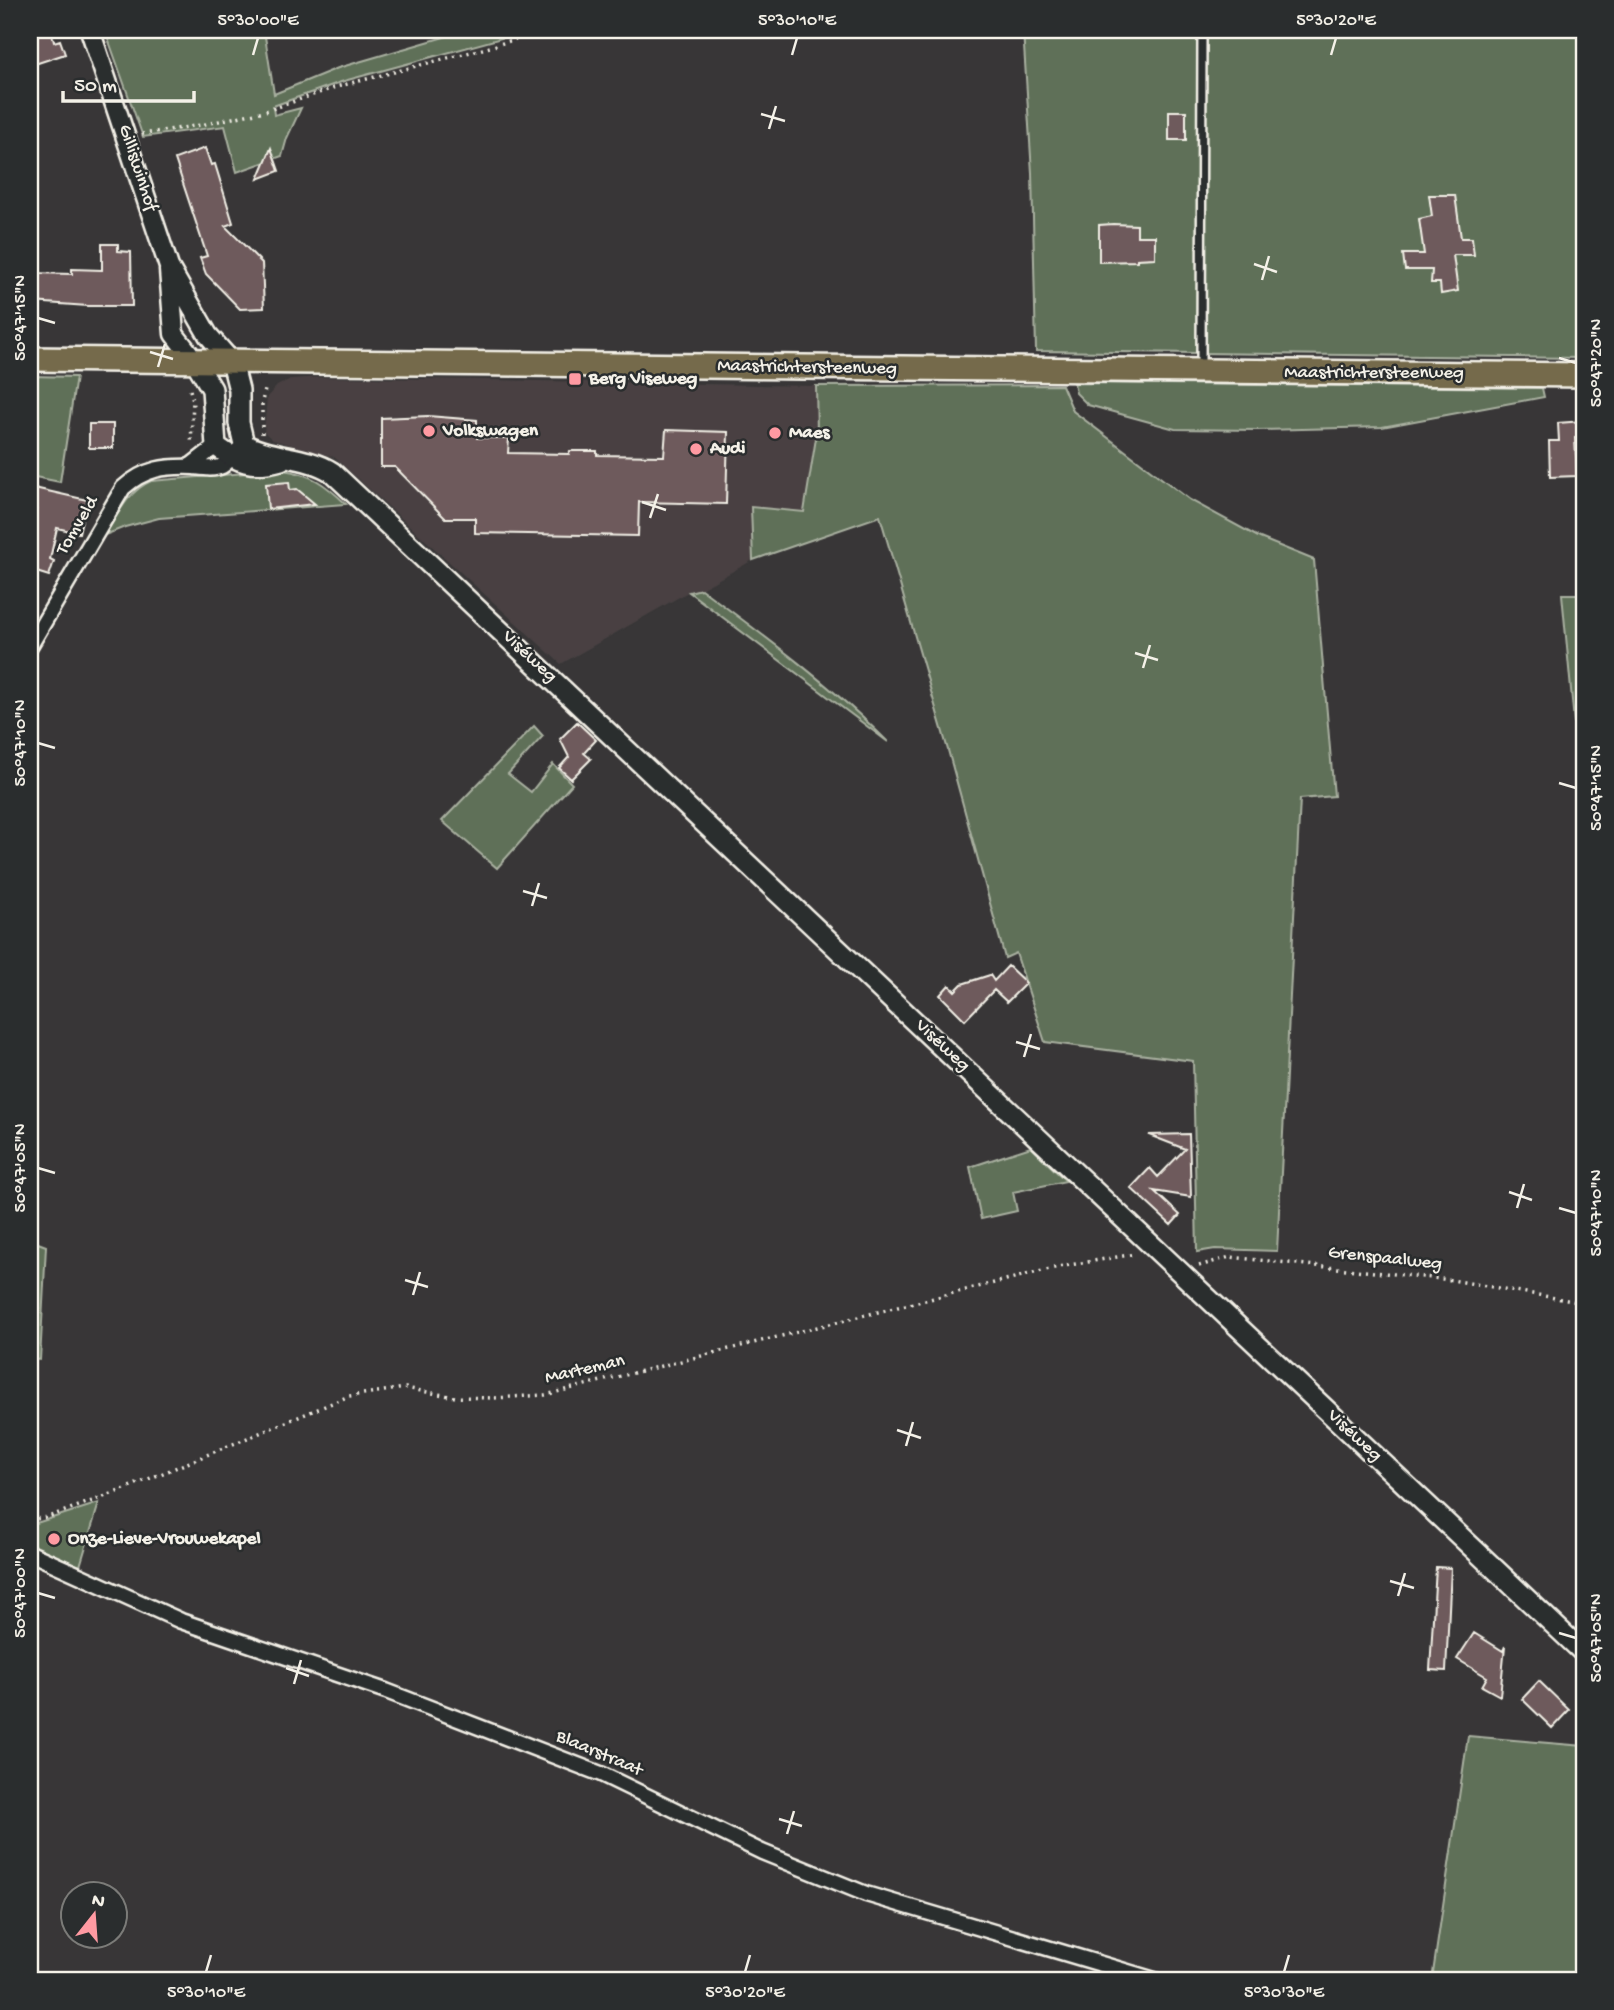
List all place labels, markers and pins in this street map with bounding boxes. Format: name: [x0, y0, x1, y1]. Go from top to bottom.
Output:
place label: Berg Viseweg: [588, 368, 698, 391]
marker: Berg Viseweg: [567, 371, 583, 387]
place label: Volkswagen: [442, 420, 539, 443]
place label: Maes: [789, 422, 831, 445]
marker: Volkswagen: [421, 423, 437, 439]
marker: Maes: [767, 425, 783, 441]
place label: Audi: [709, 438, 745, 461]
marker: Audi: [688, 441, 704, 457]
place label: Onze-Lieve-Vrouwekapel: [68, 1528, 261, 1551]
marker: Onze-Lieve-Vrouwekapel: [46, 1531, 62, 1547]

